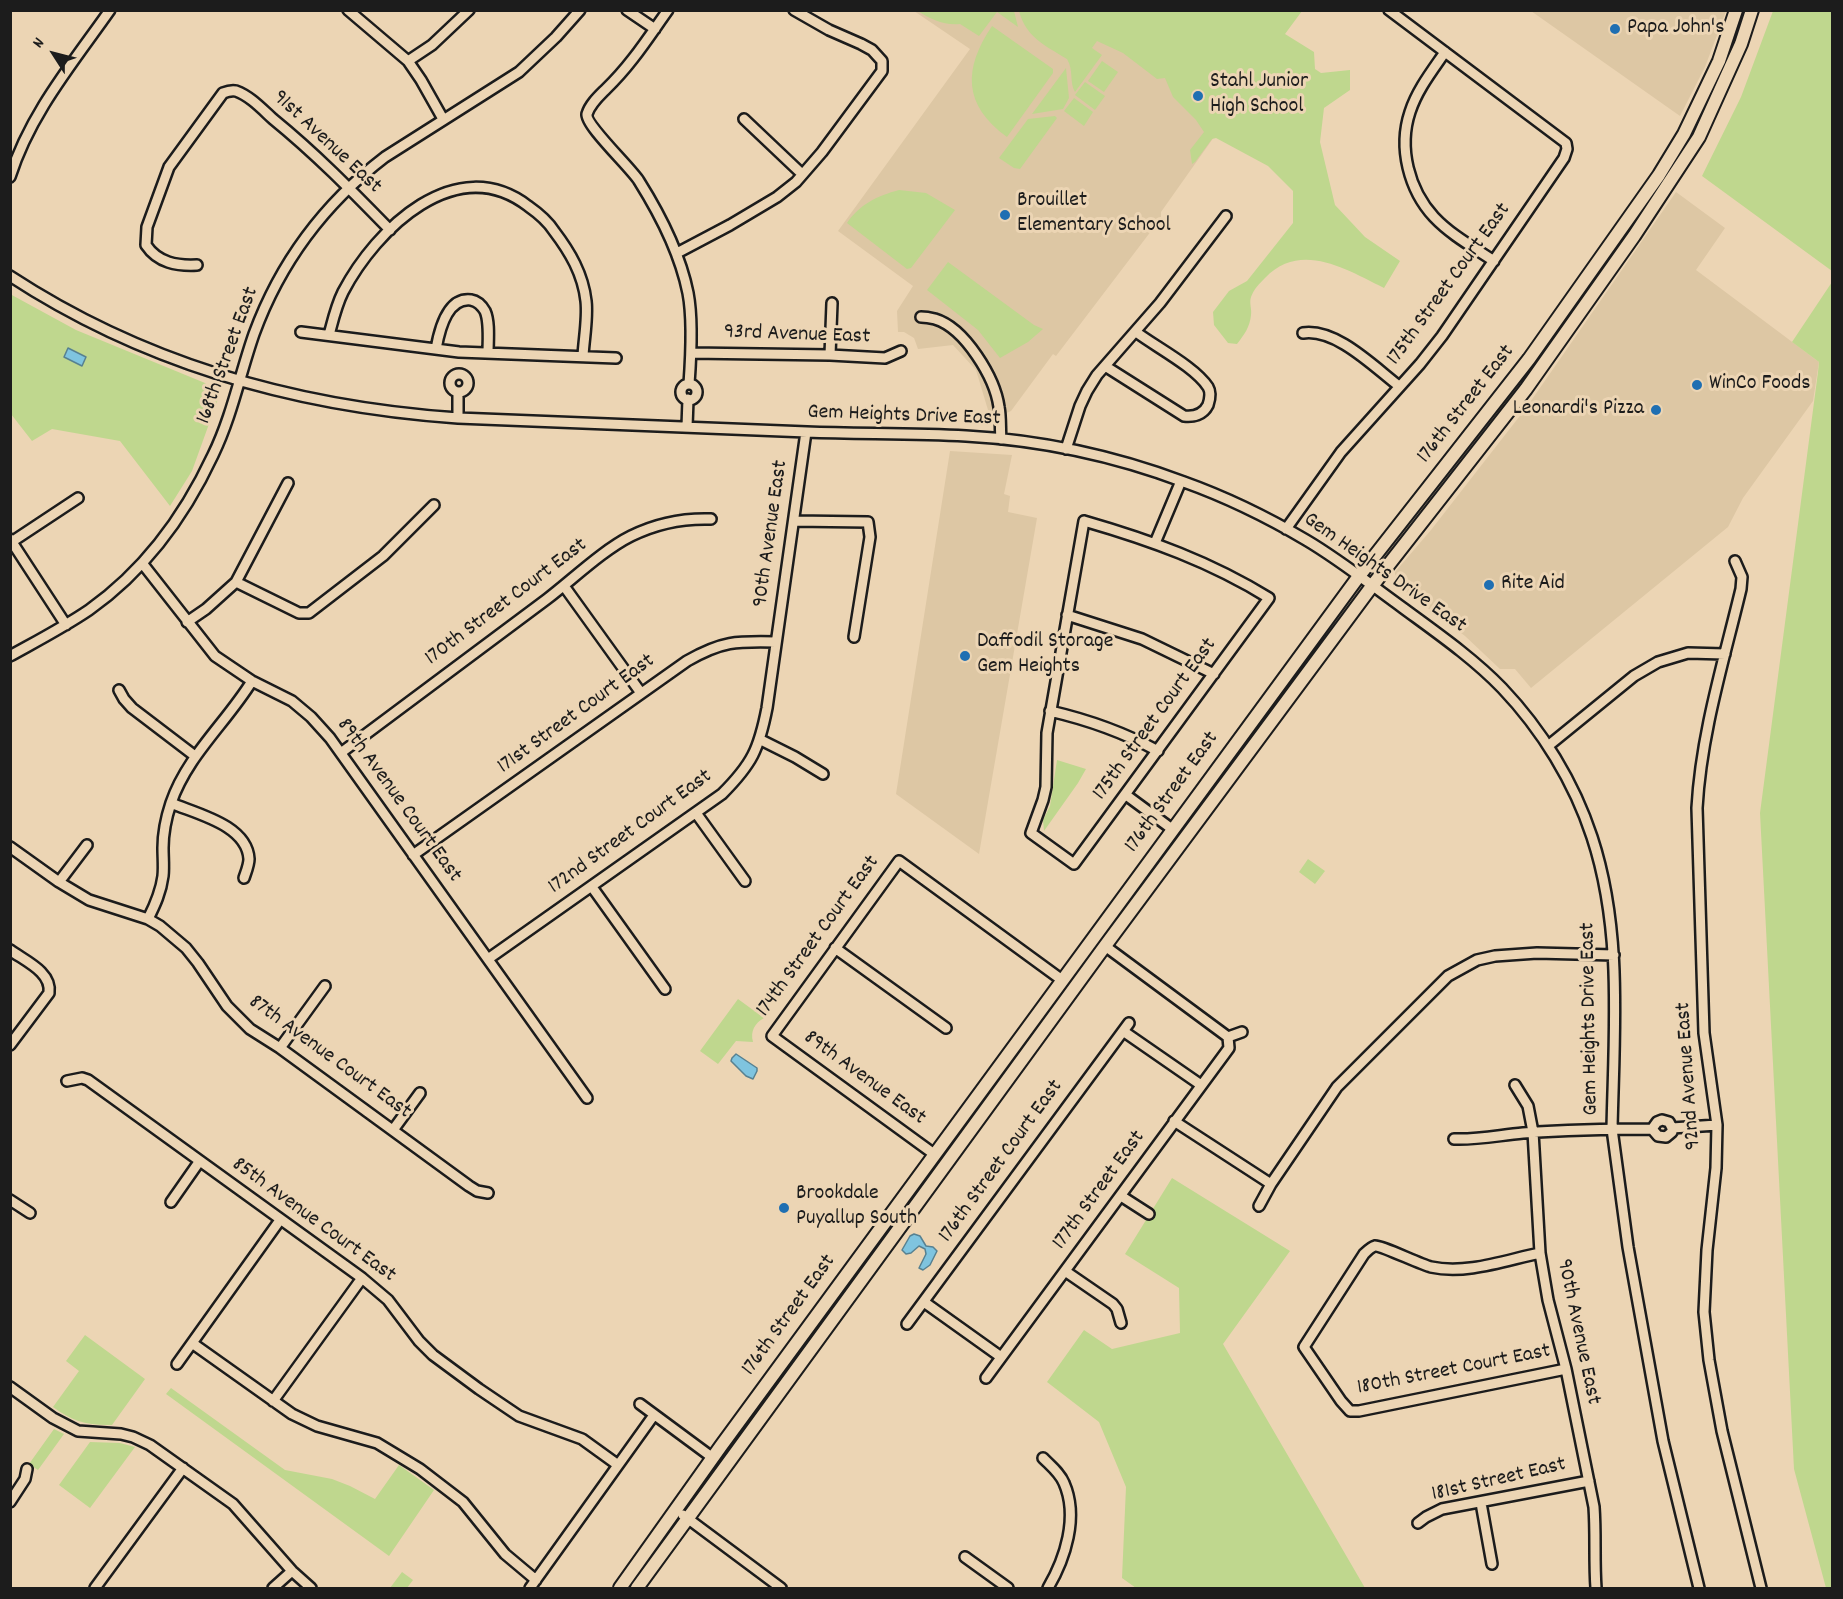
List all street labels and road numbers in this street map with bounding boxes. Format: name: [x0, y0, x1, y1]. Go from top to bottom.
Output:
street label: 91st Avenue East: [266, 86, 386, 200]
street label: 175th Street Court East: [1382, 199, 1518, 371]
street label: 168th Street East: [192, 284, 266, 428]
street label: 93rd Avenue East: [723, 320, 871, 352]
street label: 176th Street East: [1412, 340, 1522, 470]
street label: Gem Heights Drive East: [807, 400, 1001, 434]
street label: 90th Avenue East: [749, 459, 795, 609]
street label: Gem Heights Drive East: [1297, 508, 1471, 640]
street label: 170th Street Court East: [421, 533, 593, 673]
street label: 175th Street Court East: [1088, 634, 1224, 806]
street label: 171st Street Court East: [493, 649, 661, 781]
street label: 89th Avenue Court East: [330, 714, 466, 888]
street label: 176th Street East: [1120, 727, 1226, 859]
street label: 172nd Street Court East: [544, 765, 718, 901]
street label: 174th Street Court East: [752, 851, 886, 1023]
street label: Gem Heights Drive East: [1576, 922, 1606, 1116]
street label: 87th Avenue Court East: [242, 990, 416, 1126]
street label: 92nd Avenue East: [1672, 1001, 1708, 1151]
street label: 89th Avenue East: [798, 1026, 930, 1132]
street label: 176th Street Court East: [934, 1075, 1070, 1249]
street label: 177th Street East: [1048, 1126, 1152, 1256]
street label: 85th Avenue Court East: [226, 1153, 400, 1289]
street label: 176th Street East: [737, 1250, 843, 1382]
street label: 90th Avenue East: [1549, 1257, 1605, 1407]
street label: 180th Street Court East: [1355, 1339, 1553, 1403]
street label: 181st Street East: [1429, 1453, 1569, 1509]

